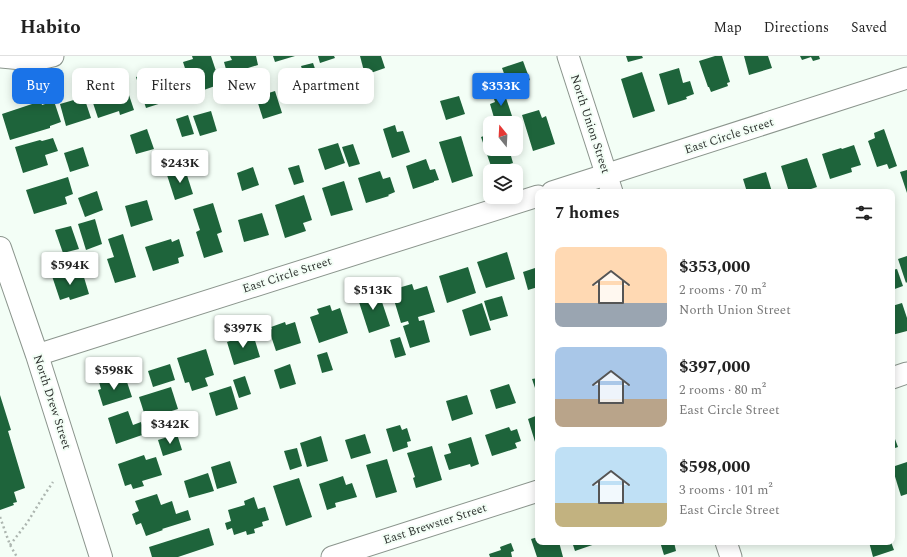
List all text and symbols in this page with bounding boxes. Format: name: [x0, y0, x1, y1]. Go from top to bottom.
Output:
text: Habito: [20, 13, 81, 42]
text: Map: [714, 17, 742, 38]
text: Directions: [764, 17, 829, 38]
text: Saved: [851, 17, 887, 38]
chip: Buy: [12, 68, 64, 104]
chip: Rent: [72, 68, 129, 104]
chip: Filters: [137, 68, 205, 104]
chip: New: [213, 68, 270, 104]
chip: Apartment: [278, 68, 374, 104]
street label: North Union Street: [565, 72, 615, 176]
pin: $353K: [473, 73, 529, 107]
text: $353K: [481, 76, 521, 96]
street label: East Circle Street: [682, 113, 776, 159]
north arrow: [483, 116, 523, 156]
map controls: [483, 116, 523, 204]
pin: $243K: [152, 150, 208, 184]
text: $243K: [160, 153, 200, 173]
button: layers: [483, 164, 523, 204]
text: 7 homes: [555, 200, 620, 226]
icon: filters: [853, 202, 875, 224]
pin: $594K: [42, 252, 98, 286]
street label: East Circle Street: [240, 252, 334, 298]
text: $353,000: [679, 254, 750, 280]
text: $594K: [50, 255, 90, 275]
icon: home: [587, 263, 635, 311]
pin: $513K: [345, 277, 401, 311]
text: $513K: [353, 280, 393, 300]
text: 2 rooms · 70 m²: [679, 280, 766, 300]
text: North Union Street: [679, 300, 791, 320]
pin: $397K: [215, 315, 271, 349]
text: $397K: [223, 318, 263, 338]
street label: North Drew Street: [28, 352, 76, 452]
text: $397,000: [679, 354, 750, 380]
pin: $598K: [86, 357, 142, 391]
text: $598K: [94, 360, 134, 380]
icon: home: [587, 363, 635, 411]
text: 2 rooms · 80 m²: [679, 380, 766, 400]
text: East Circle Street: [679, 400, 780, 420]
pin: $342K: [142, 411, 198, 445]
text: $342K: [150, 414, 190, 434]
text: $598,000: [679, 454, 750, 480]
icon: home: [587, 463, 635, 511]
text: 3 rooms · 101 m²: [679, 480, 773, 500]
street label: East Brewster Street: [381, 498, 489, 550]
text: East Circle Street: [679, 500, 780, 520]

